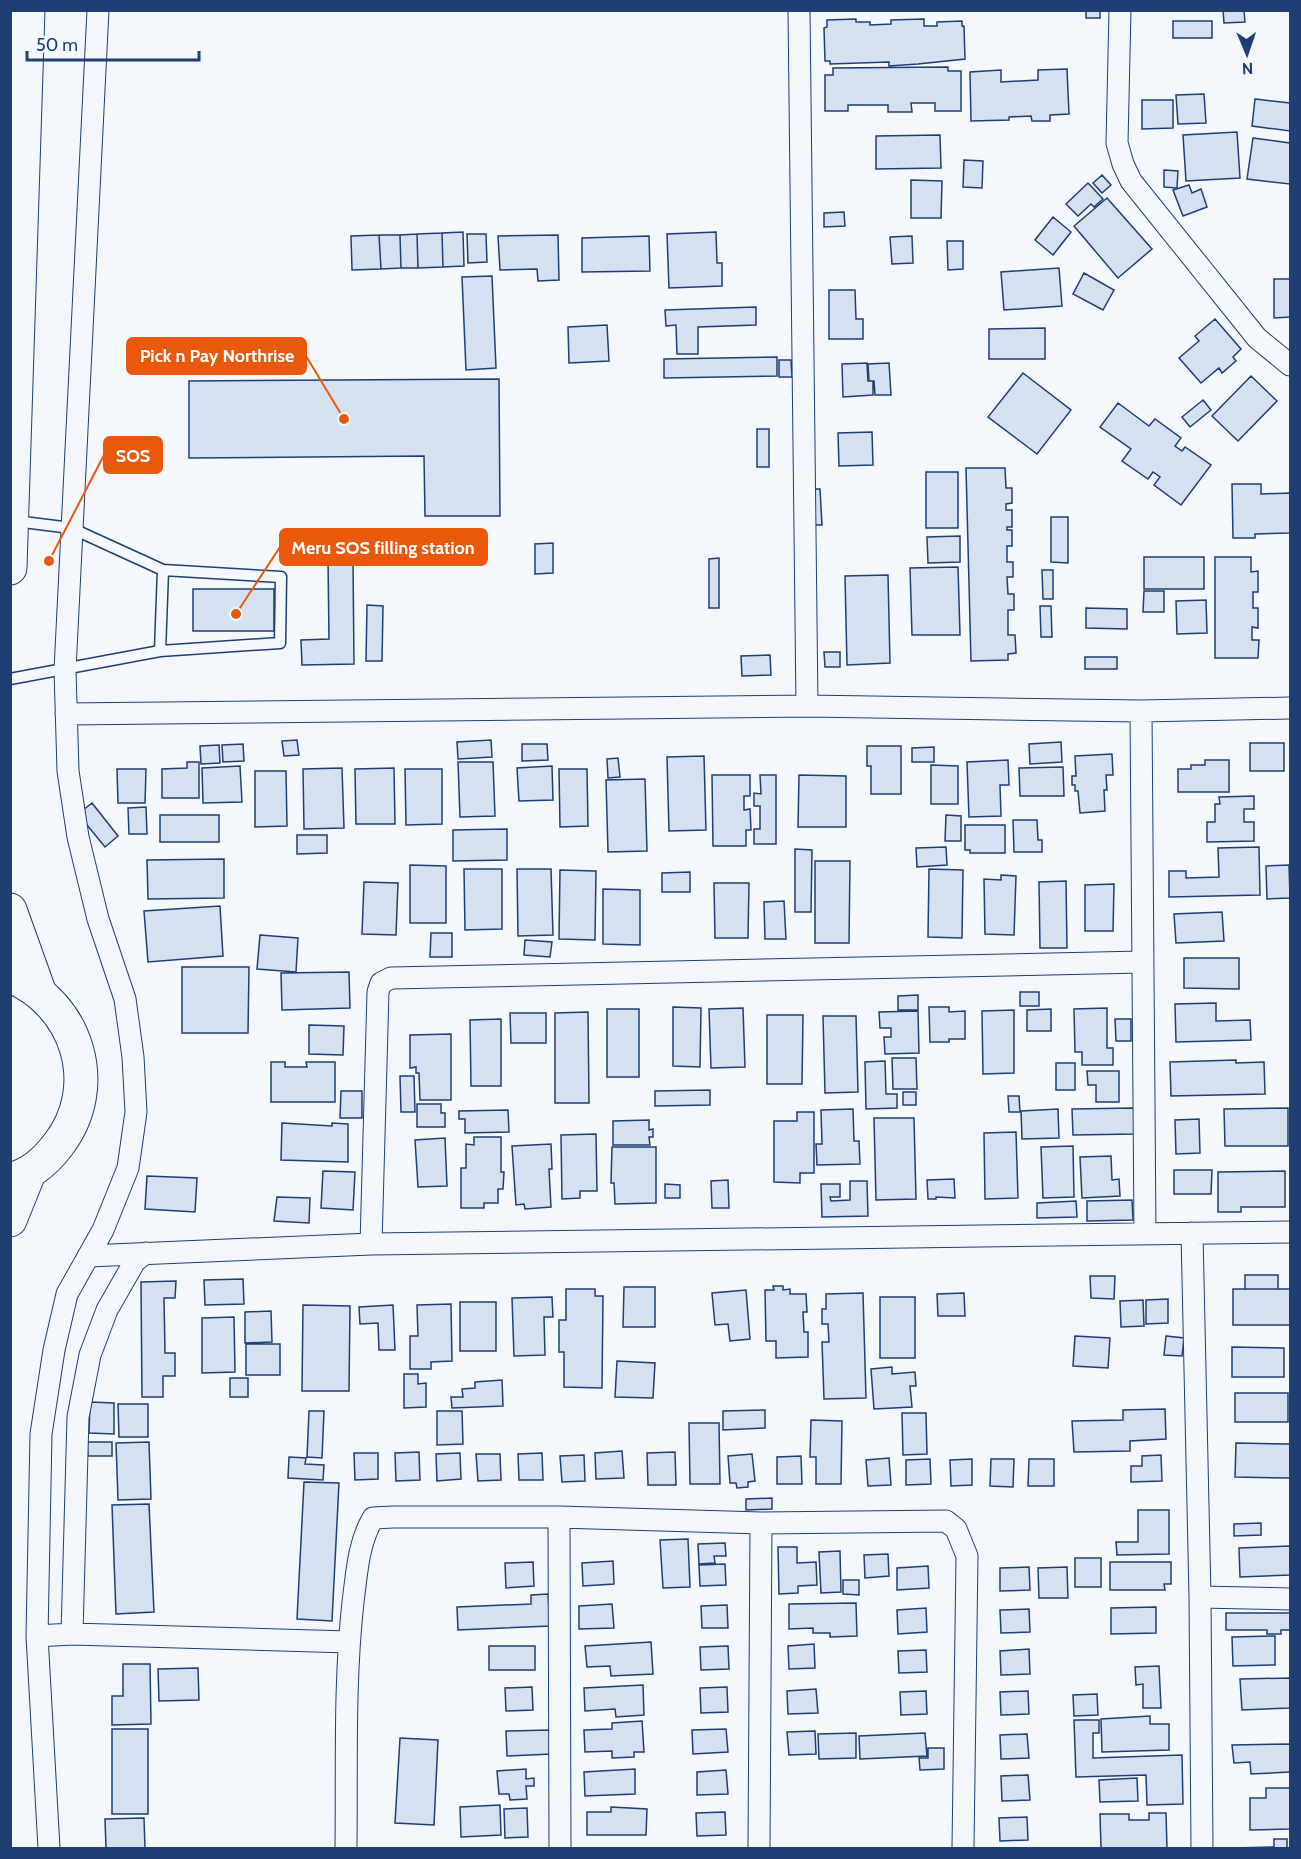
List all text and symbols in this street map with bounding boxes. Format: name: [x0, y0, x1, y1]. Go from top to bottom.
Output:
scale bar: [27, 24, 200, 62]
north arrow: [1217, 24, 1277, 84]
text: 50 m: [36, 34, 78, 56]
text: N: [1242, 59, 1253, 78]
callout: Pick n Pay Northrise: [127, 338, 306, 374]
text: Pick n Pay Northrise: [140, 345, 294, 367]
callout: SOS: [104, 437, 162, 473]
text: SOS: [116, 445, 150, 467]
callout: Meru SOS filling station: [280, 529, 487, 565]
text: Meru SOS filling station: [291, 537, 475, 559]

